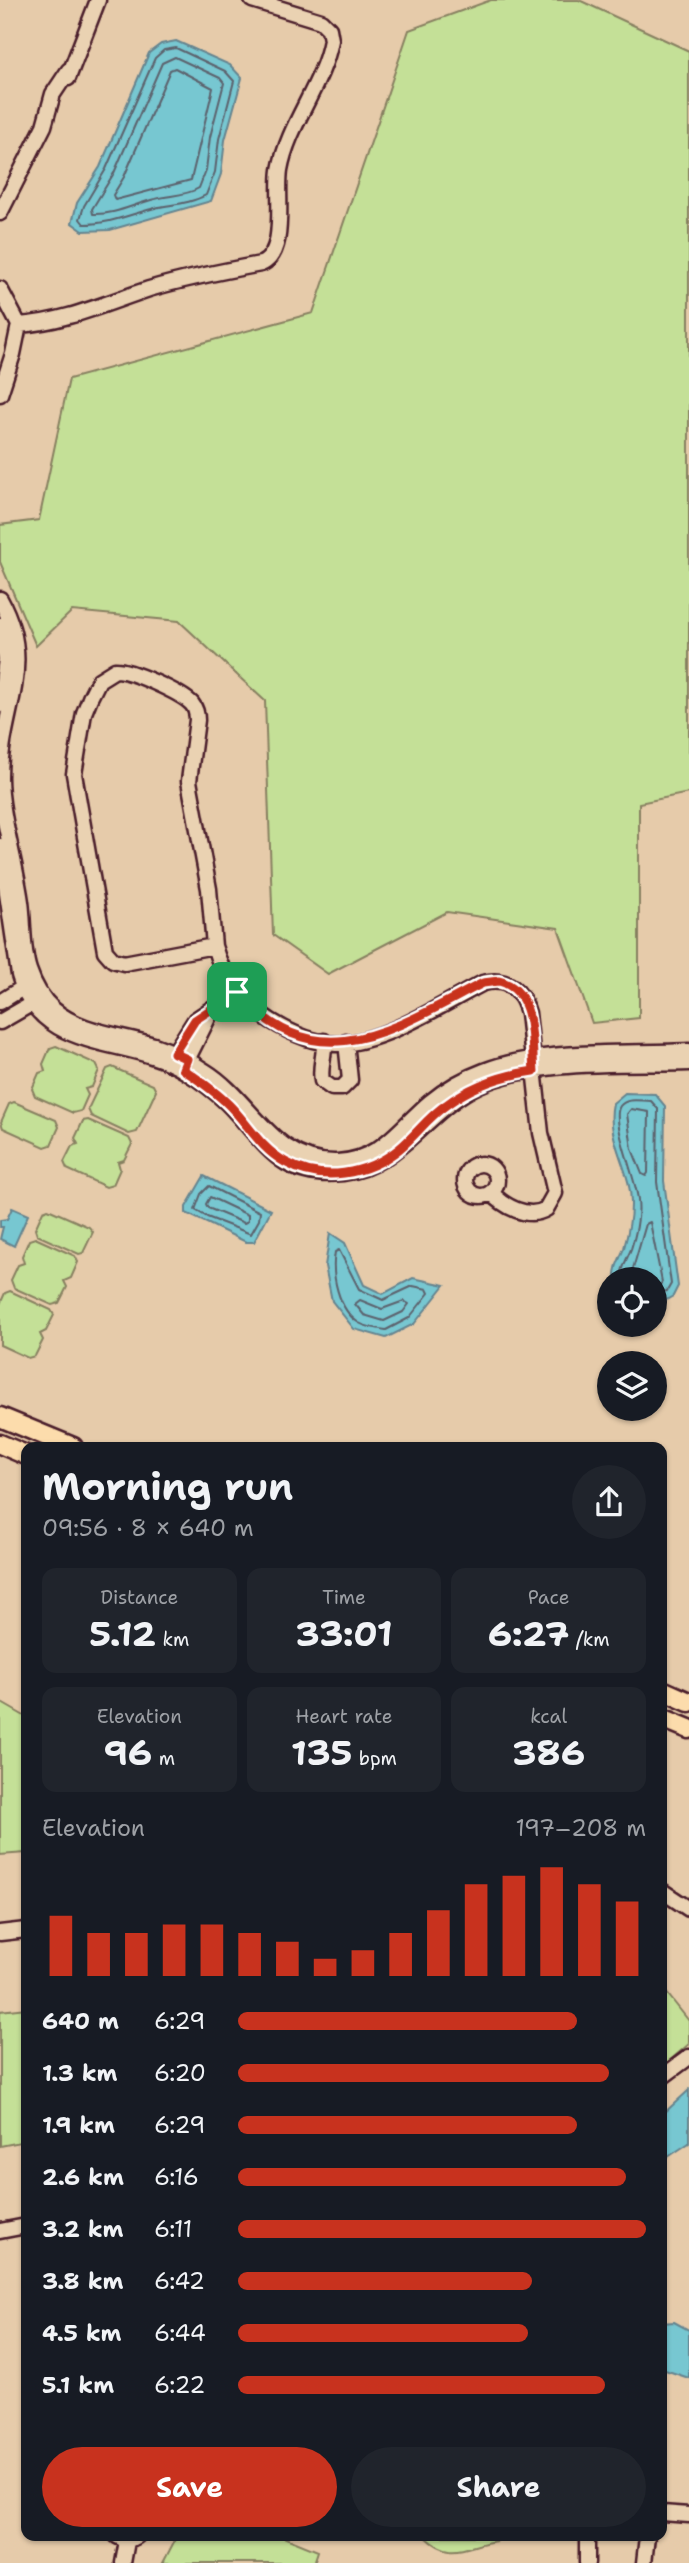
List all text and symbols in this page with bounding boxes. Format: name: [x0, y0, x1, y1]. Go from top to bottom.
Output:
pin: [207, 962, 267, 1022]
icon: arrive: [218, 973, 256, 1011]
map controls: [597, 1267, 667, 1421]
button: locate: [597, 1267, 667, 1337]
button: layers: [597, 1351, 667, 1421]
text: Morning run: [42, 1461, 293, 1512]
button: share: [572, 1465, 646, 1539]
text: 09:56 · 8 × 640 m: [42, 1513, 254, 1543]
text: Distance: [100, 1585, 178, 1610]
text: Time: [322, 1585, 366, 1610]
text: Pace: [528, 1585, 570, 1610]
text: 5.12: [89, 1610, 156, 1657]
text: 33:01: [295, 1610, 393, 1657]
text: 6:27: [488, 1610, 569, 1657]
text: km: [156, 1627, 189, 1652]
text: /km: [569, 1627, 610, 1652]
text: Elevation: [97, 1704, 182, 1729]
text: Heart rate: [296, 1704, 392, 1729]
text: kcal: [530, 1704, 567, 1729]
text: 96: [103, 1729, 152, 1776]
text: 135: [291, 1729, 352, 1776]
text: 386: [512, 1729, 585, 1776]
text: m: [152, 1746, 175, 1771]
text: bpm: [352, 1746, 397, 1771]
text: Elevation: [42, 1813, 145, 1843]
text: 197–208 m: [515, 1813, 646, 1843]
text: 640 m: [42, 2006, 119, 2036]
text: 6:29: [154, 2006, 205, 2036]
text: 1.3 km: [42, 2058, 117, 2088]
text: 6:20: [154, 2058, 206, 2088]
text: 1.9 km: [42, 2110, 115, 2140]
text: 6:29: [154, 2110, 205, 2140]
text: 2.6 km: [42, 2162, 124, 2192]
text: 6:16: [154, 2162, 199, 2192]
text: 3.2 km: [42, 2214, 124, 2244]
text: 6:11: [154, 2214, 192, 2244]
text: 3.8 km: [42, 2266, 123, 2296]
text: 6:42: [154, 2266, 205, 2296]
text: 4.5 km: [42, 2318, 122, 2348]
text: 6:44: [154, 2318, 206, 2348]
text: 5.1 km: [42, 2370, 114, 2400]
text: 6:22: [154, 2370, 205, 2400]
button: Save: [42, 2447, 337, 2527]
button: Share: [351, 2447, 646, 2527]

